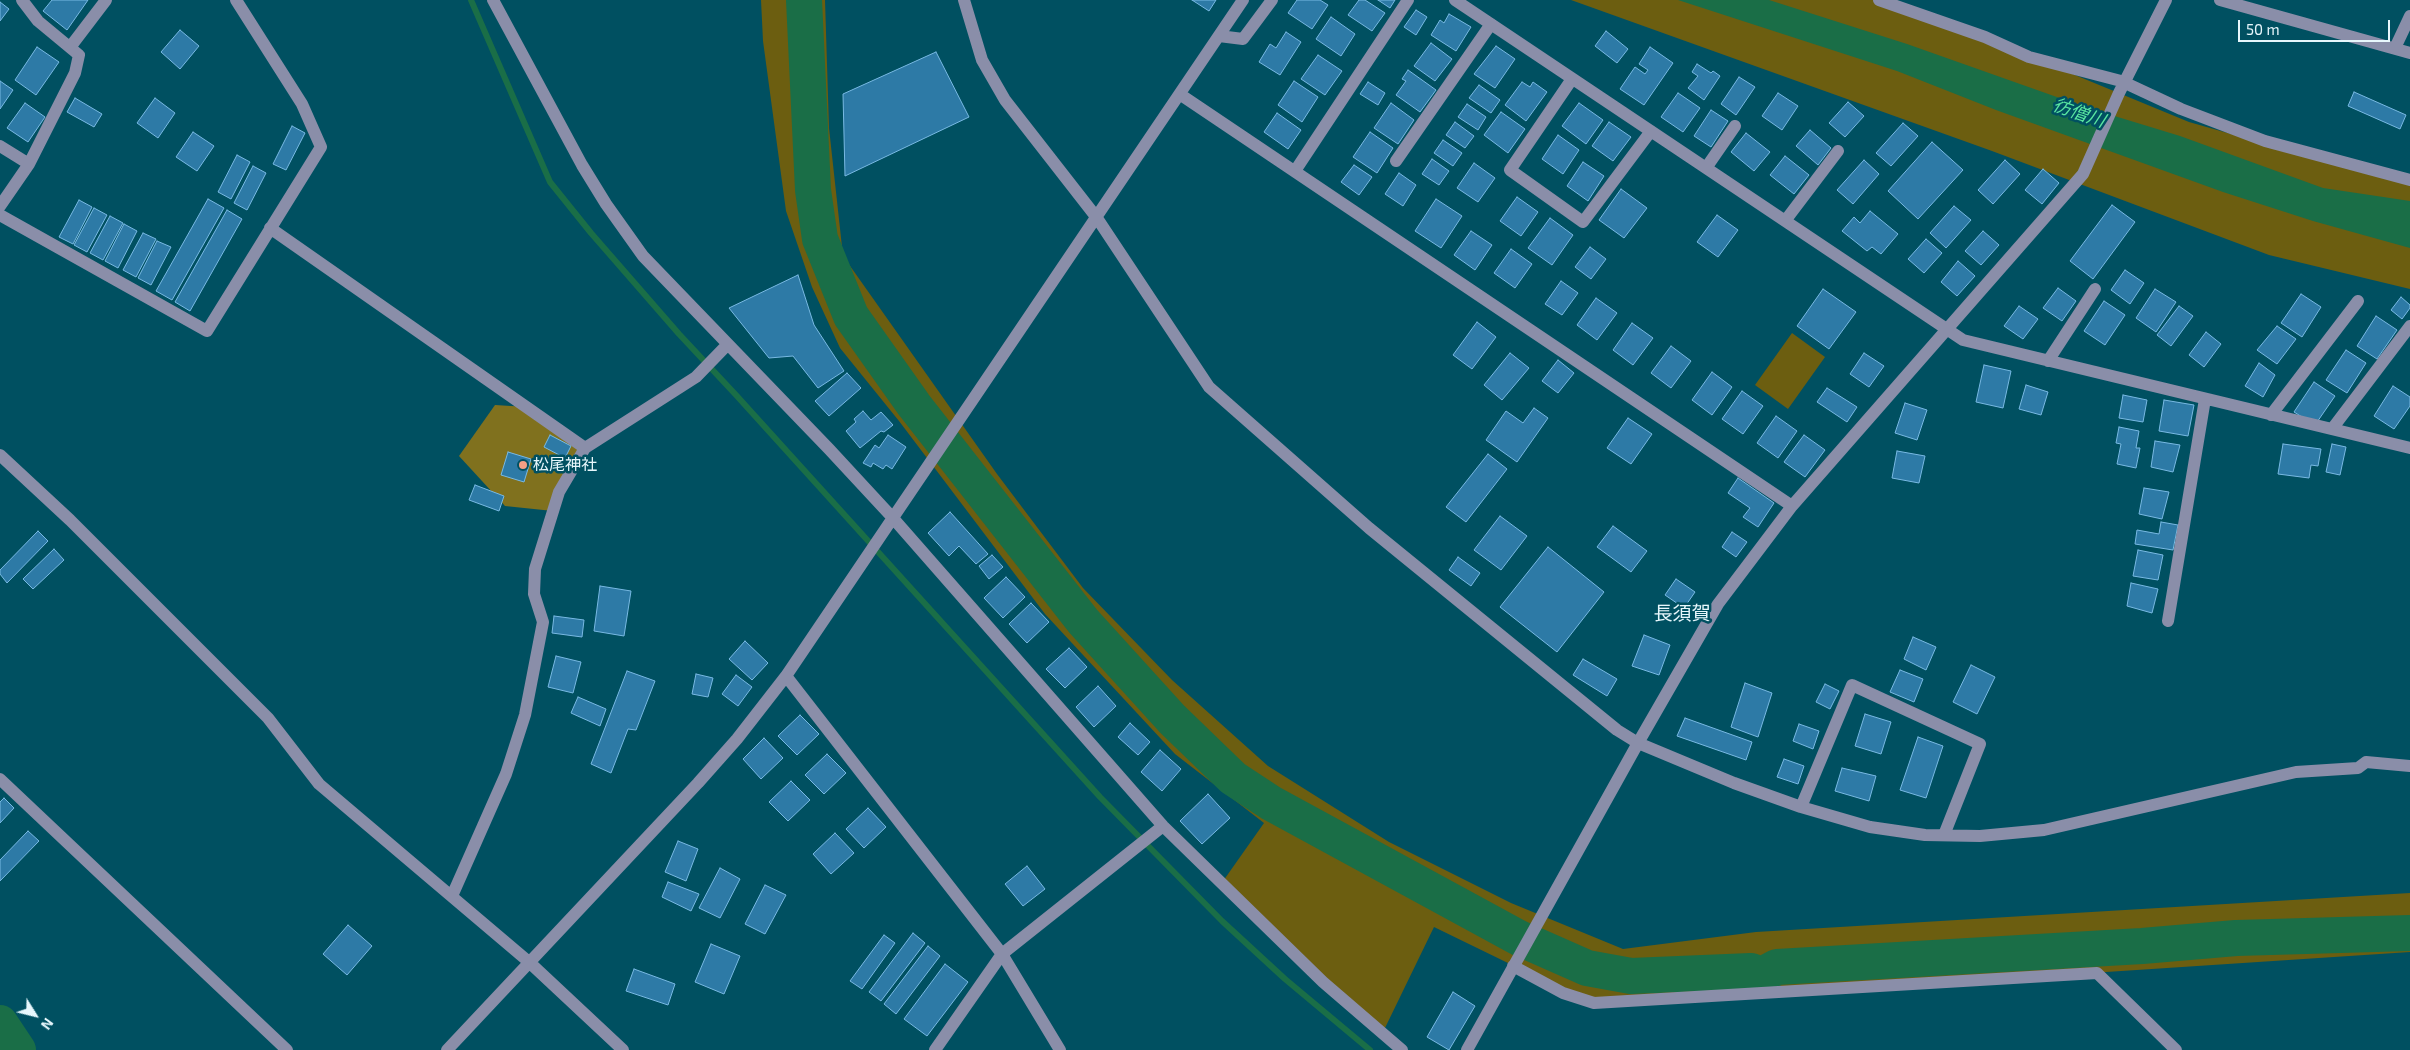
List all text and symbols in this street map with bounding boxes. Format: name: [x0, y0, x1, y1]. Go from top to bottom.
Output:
scale bar: [2240, 10, 2392, 42]
text: 50 m: [2246, 20, 2280, 38]
water label: 彷僧川: [2050, 94, 2108, 132]
place label: 松尾神社: [533, 455, 597, 475]
marker: 松尾神社: [517, 459, 529, 471]
district label: 長須賀: [1654, 603, 1710, 625]
north arrow: [10, 990, 60, 1040]
text: N: [38, 1015, 57, 1033]

